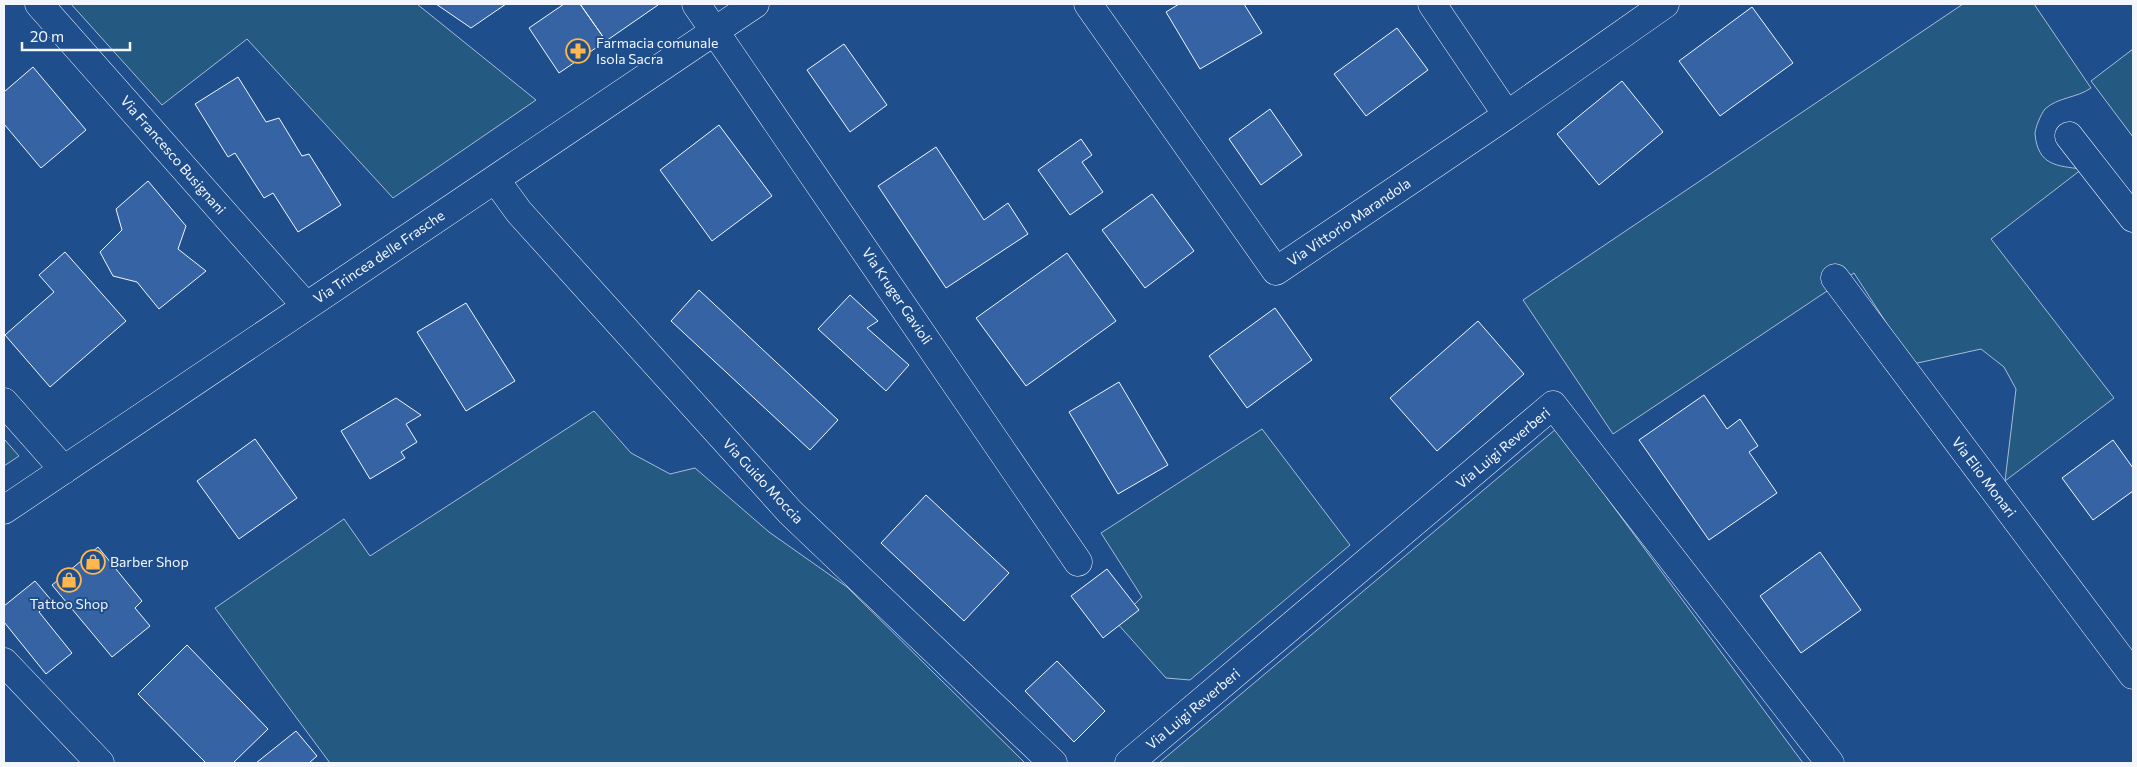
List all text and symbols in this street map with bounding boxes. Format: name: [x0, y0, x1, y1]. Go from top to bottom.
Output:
scale bar: [22, 20, 130, 52]
text: 20 m: [30, 27, 64, 45]
place label: Farmacia comunale Isola Sacra: [596, 34, 718, 67]
pharmacy icon: Farmacia comunale Isola Sacra: [565, 38, 591, 64]
street label: Via Francesco Busignani: [117, 92, 230, 218]
street label: Via Vittorio Marandola: [1284, 174, 1414, 269]
street label: Via Trincea delle Frasche: [310, 206, 448, 307]
street label: Via Kruger Gavioli: [859, 244, 936, 347]
street label: Via Luigi Reverberi: [1452, 403, 1553, 492]
street label: Via Elio Monari: [1949, 433, 2020, 520]
street label: Via Guido Moccia: [719, 434, 807, 527]
shop icon: Barber Shop: [80, 549, 106, 575]
place label: Barber Shop: [110, 553, 189, 570]
shop icon: Tattoo Shop: [56, 567, 82, 593]
place label: Tattoo Shop: [30, 595, 108, 612]
street label: Via Luigi Reverberi: [1142, 664, 1243, 753]

